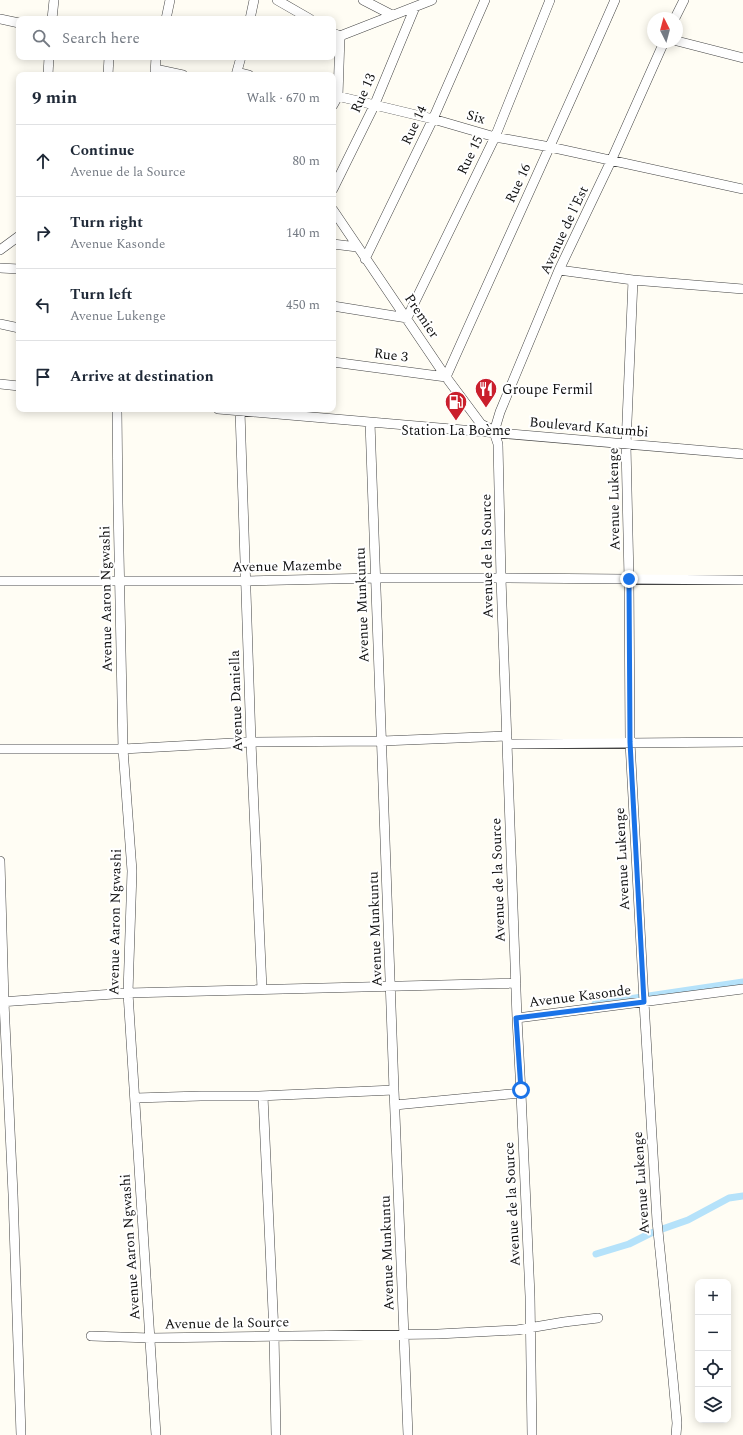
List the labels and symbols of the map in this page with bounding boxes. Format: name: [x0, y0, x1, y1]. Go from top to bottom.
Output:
north arrow: [647, 12, 683, 48]
street label: Rue 13: [345, 70, 381, 116]
street label: Rue 14: [396, 102, 432, 148]
street label: Six: [464, 104, 488, 130]
street label: Rue 15: [451, 132, 489, 178]
street label: Rue 16: [500, 160, 536, 206]
street label: Avenue de l'Est: [534, 182, 594, 278]
street label: Premier: [399, 289, 445, 343]
street label: Rue 3: [373, 342, 409, 368]
restaurant icon: Groupe Fermil: [473, 376, 499, 409]
place label: Groupe Fermil: [502, 379, 593, 400]
fuel station icon: Station La Boème: [443, 389, 469, 422]
street label: Boulevard Katumbi: [528, 411, 650, 443]
place label: Station La Boème: [401, 420, 511, 441]
street label: Avenue Lukenge: [603, 447, 625, 551]
street label: Avenue de la Source: [475, 493, 499, 618]
street label: Avenue Aaron Ngwashi: [94, 526, 118, 672]
street label: Avenue Munkuntu: [349, 547, 375, 663]
street label: Avenue Mazembe: [232, 555, 342, 577]
route end: [620, 570, 638, 588]
street label: Avenue Daniella: [224, 650, 248, 752]
street label: Avenue Lukenge: [609, 807, 635, 911]
street label: Avenue de la Source: [485, 817, 511, 943]
street label: Avenue Aaron Ngwashi: [103, 849, 127, 995]
street label: Avenue Munkuntu: [362, 871, 388, 987]
street label: Avenue Kasonde: [528, 979, 632, 1013]
route start: [512, 1081, 530, 1099]
street label: Avenue Lukenge: [627, 1131, 655, 1235]
street label: Avenue de la Source: [498, 1141, 526, 1267]
street label: Avenue Aaron Ngwashi: [114, 1173, 146, 1321]
street label: Avenue Munkuntu: [374, 1195, 400, 1311]
street label: Avenue de la Source: [165, 1311, 290, 1335]

